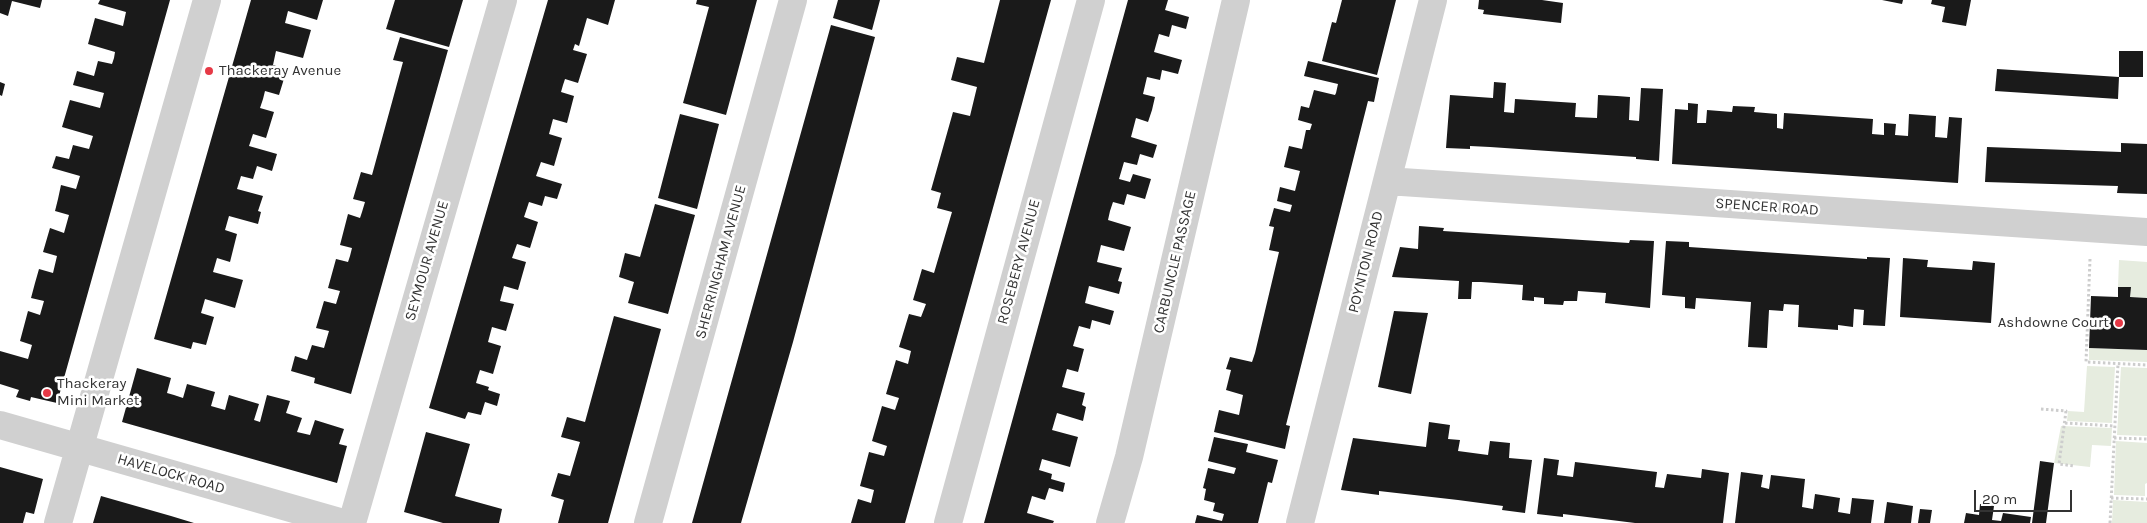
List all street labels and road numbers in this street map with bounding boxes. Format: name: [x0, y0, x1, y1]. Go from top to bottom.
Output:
street label: SHERRINGHAM AVENUE: [692, 183, 750, 341]
street label: CARBUNCLE PASSAGE: [1150, 189, 1200, 335]
street label: SPENCER ROAD: [1715, 194, 1819, 220]
street label: ROSEBERY AVENUE: [994, 198, 1044, 326]
street label: SEYMOUR AVENUE: [401, 199, 453, 323]
street label: POYNTON ROAD: [1345, 209, 1387, 315]
street label: HAVELOCK ROAD: [115, 450, 227, 498]

